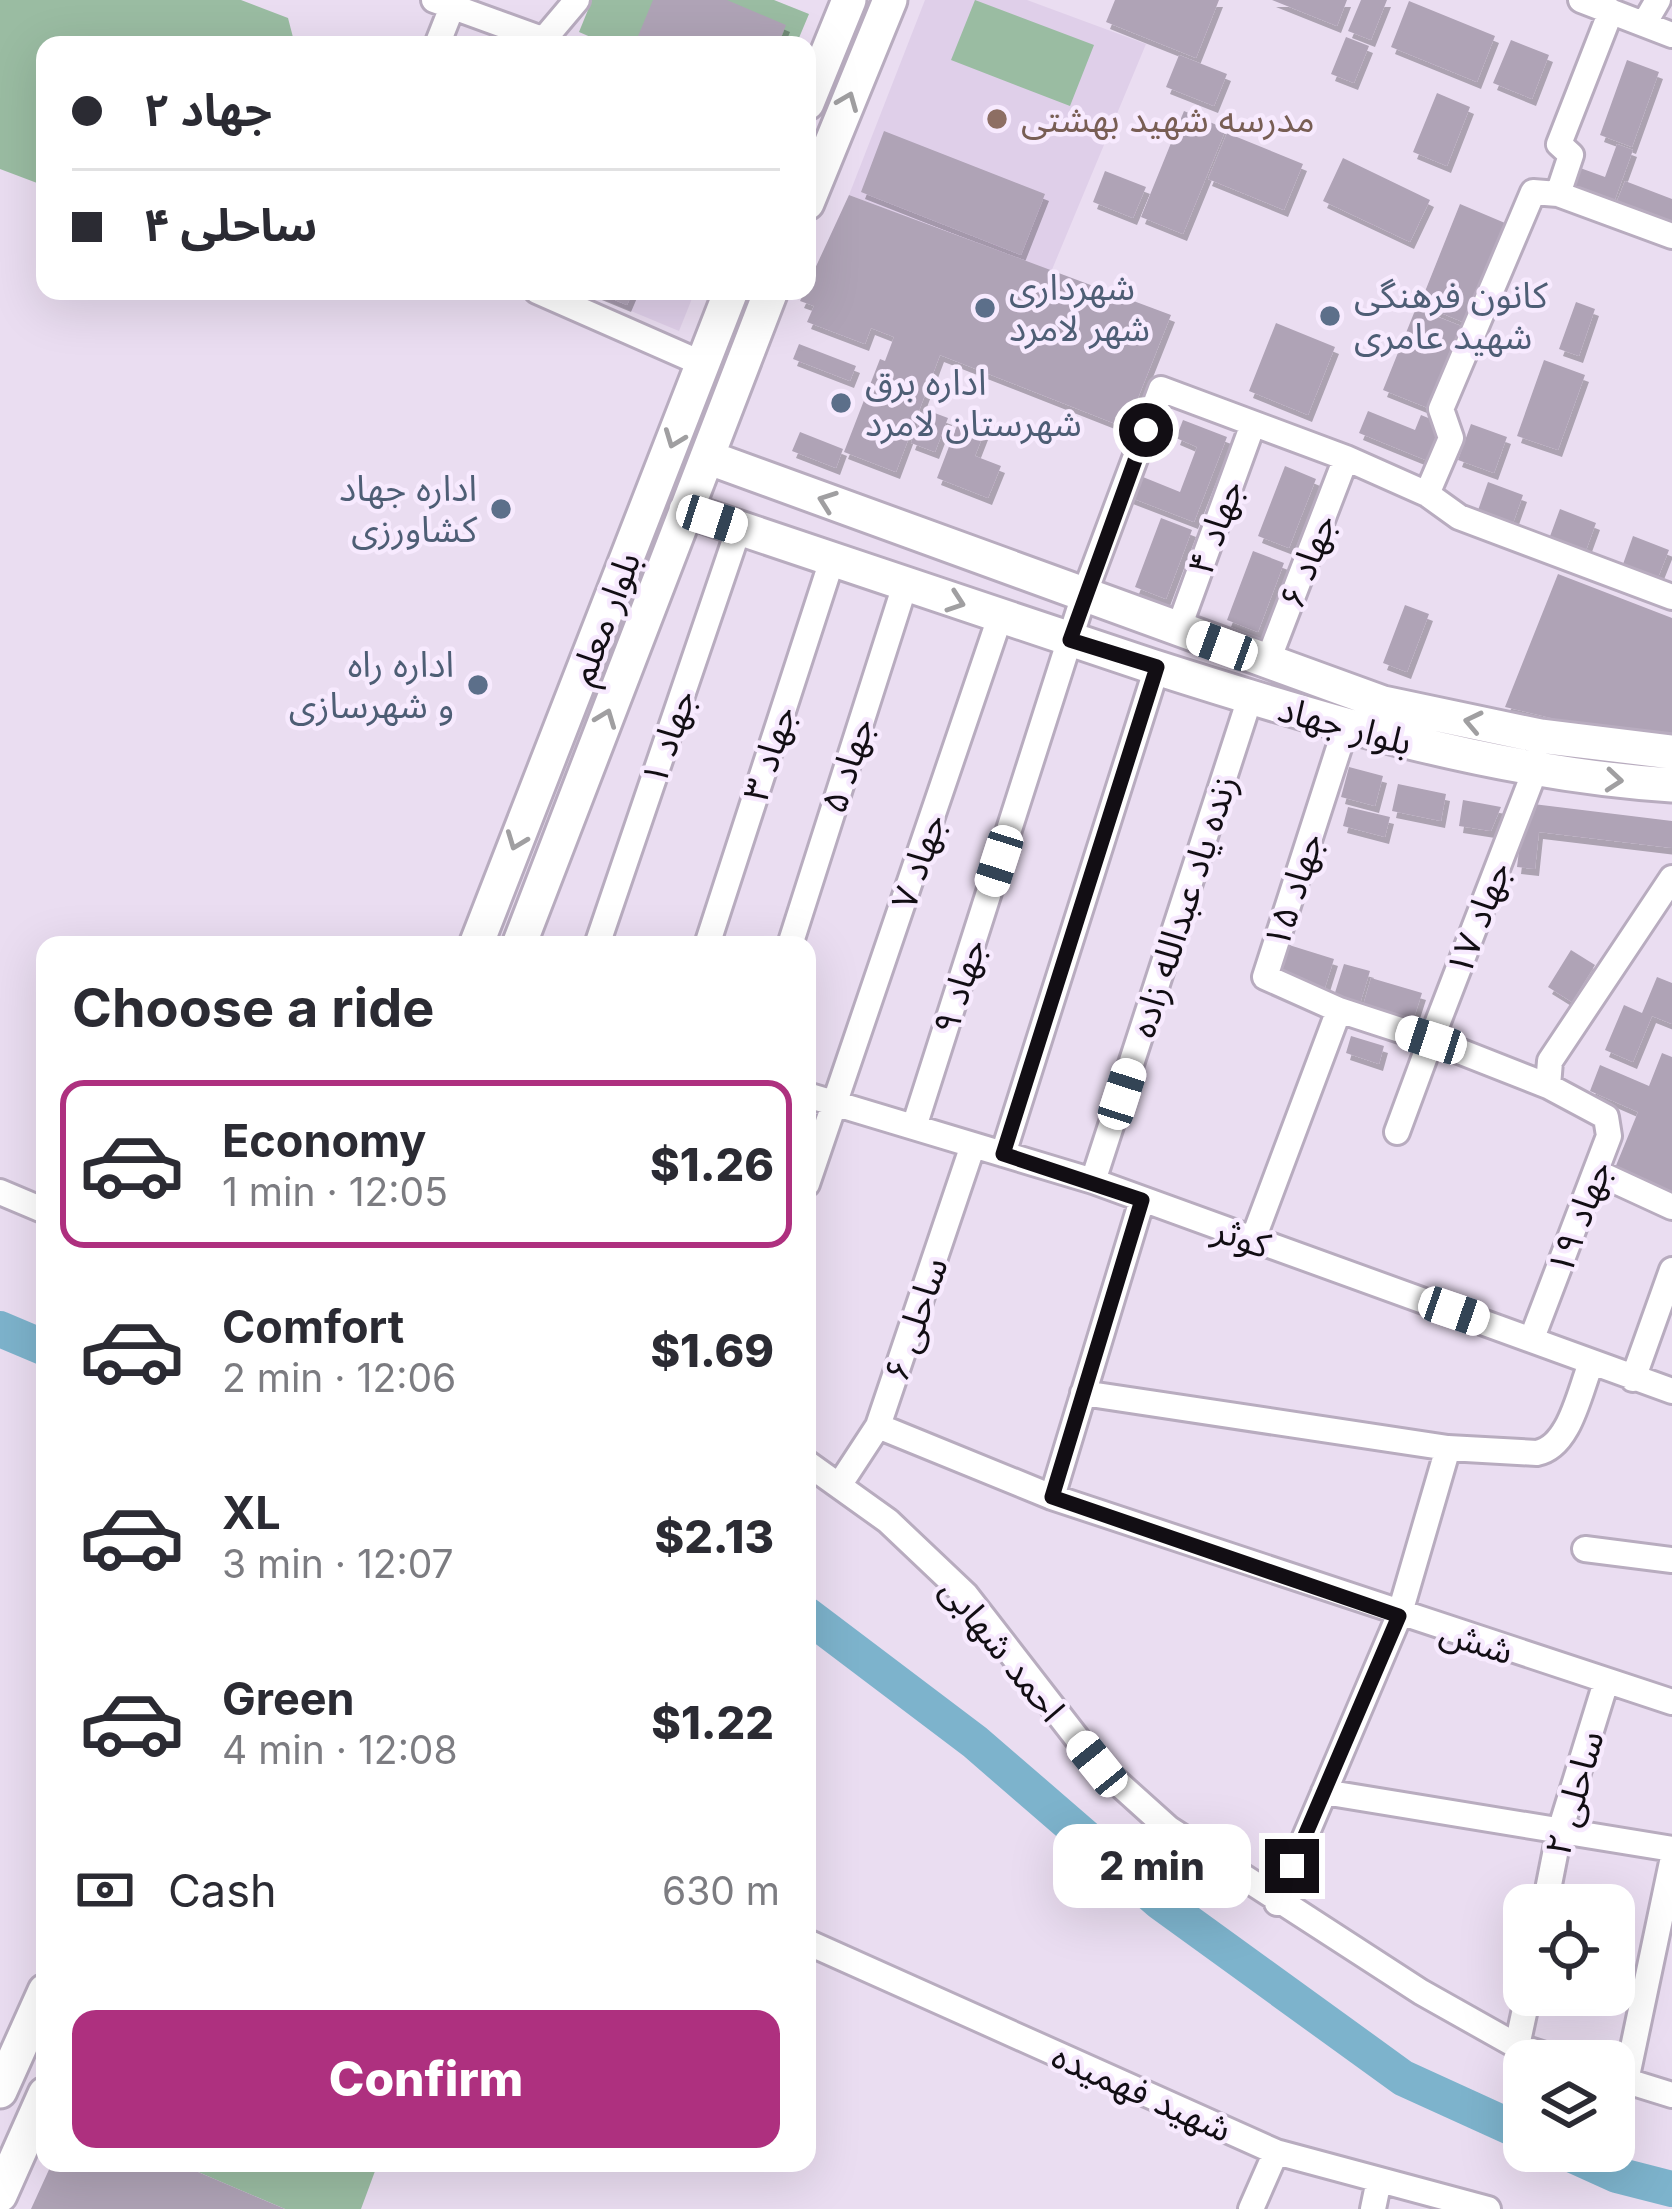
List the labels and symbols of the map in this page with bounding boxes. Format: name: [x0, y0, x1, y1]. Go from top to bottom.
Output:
one-way arrow: [834, 92, 858, 113]
place label: مدرسه شهید بهشتی: [1021, 97, 1315, 141]
marker: مدرسه شهید بهشتی: [984, 106, 1010, 132]
place label: شهرداری شهر لامرد: [1009, 265, 1150, 350]
place label: کانون فرهنگی شهید عامری: [1354, 273, 1549, 358]
marker: شهرداری شهر لامرد: [972, 295, 998, 321]
marker: کانون فرهنگی شهید عامری: [1317, 303, 1343, 329]
place label: اداره برق شهرستان لامرد: [865, 360, 1082, 445]
marker: اداره برق شهرستان لامرد: [828, 390, 854, 416]
route start: [1119, 403, 1173, 457]
one-way arrow: [663, 428, 688, 449]
place label: اداره جهاد کشاورزی: [339, 466, 478, 551]
street label: جهاد ۴: [1178, 474, 1252, 580]
car: [672, 491, 752, 547]
one-way arrow: [818, 491, 839, 516]
marker: اداره جهاد کشاورزی: [488, 496, 514, 522]
street label: جهاد ۶: [1269, 507, 1345, 615]
street label: بلوار معلم: [559, 546, 655, 692]
one-way arrow: [945, 588, 966, 613]
car: [1182, 617, 1262, 675]
place label: اداره راه و شهرسازی: [289, 642, 454, 727]
marker: اداره راه و شهرسازی: [465, 672, 491, 698]
street label: جهاد ۱: [631, 684, 705, 790]
street label: بلوار جهاد: [1273, 686, 1417, 764]
street label: جهاد ۳: [733, 700, 805, 806]
one-way arrow: [592, 709, 617, 730]
one-way arrow: [1464, 710, 1484, 736]
street label: جهاد ۵: [811, 712, 883, 818]
one-way arrow: [1605, 767, 1624, 793]
street label: زنده یاد عبدالله زاده: [1120, 769, 1246, 1043]
street label: جهاد ۷: [881, 808, 955, 914]
car: [971, 821, 1027, 901]
street label: جهاد ۱۵: [1254, 827, 1332, 953]
one-way arrow: [506, 830, 530, 851]
street label: جهاد ۱۷: [1436, 855, 1520, 981]
street label: جهاد ۹: [923, 933, 995, 1039]
car: [1391, 1012, 1471, 1068]
car: [1094, 1054, 1150, 1134]
street label: جهاد ۱۹: [1537, 1154, 1621, 1280]
street label: کوثر: [1207, 1206, 1277, 1268]
street label: ساحلی ۶: [873, 1251, 957, 1387]
car: [1414, 1282, 1494, 1340]
street label: احمد شهابی: [931, 1568, 1075, 1730]
street label: شش: [1435, 1609, 1519, 1673]
car: [1060, 1725, 1134, 1803]
street label: ساحلی ۲: [1535, 1725, 1613, 1861]
callout: 2 min: [1052, 1824, 1250, 1908]
route end: [1265, 1839, 1319, 1893]
street label: شهید فهمیده: [1046, 2033, 1238, 2151]

